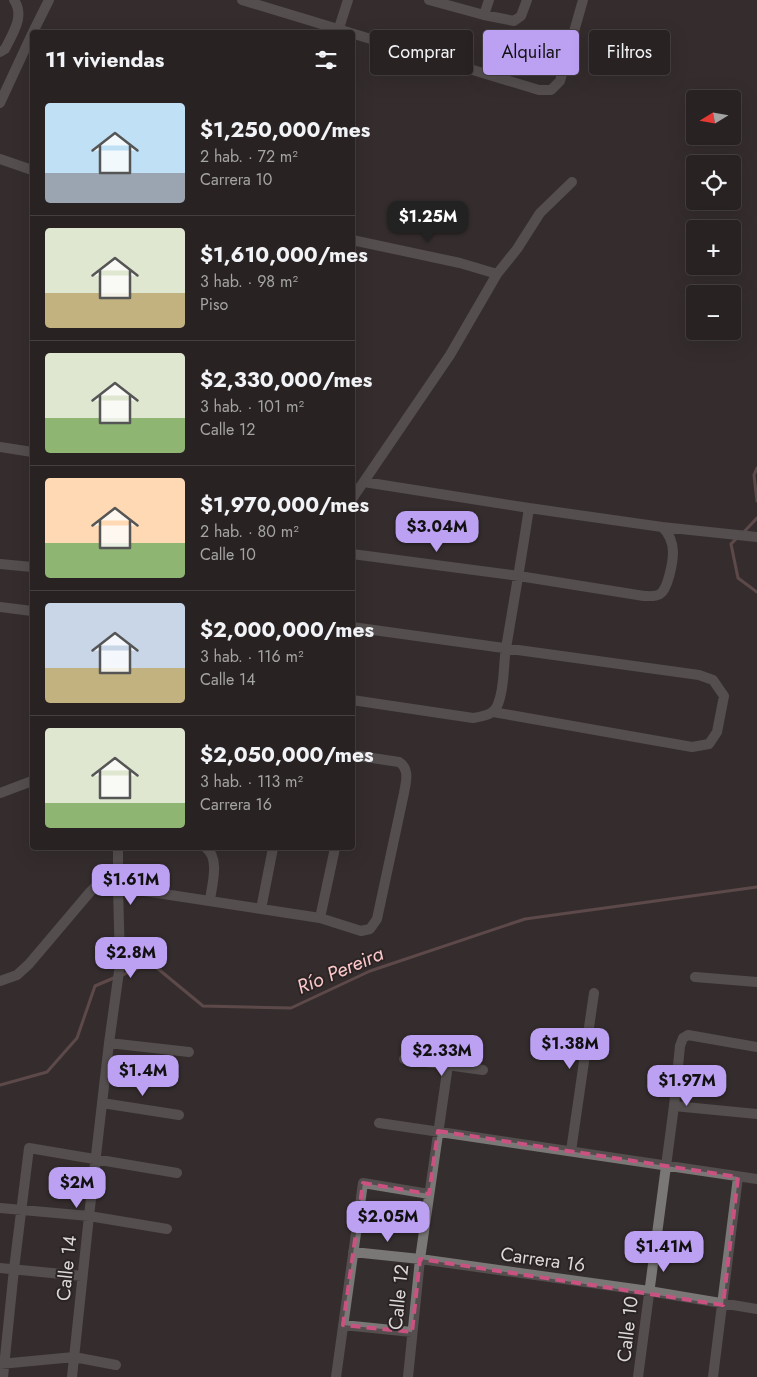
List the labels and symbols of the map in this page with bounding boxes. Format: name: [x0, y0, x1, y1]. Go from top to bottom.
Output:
north arrow: [686, 90, 741, 145]
pin: $1.25M: [387, 200, 469, 243]
pin: $3.04M: [396, 510, 478, 553]
pin: $1.61M: [90, 864, 172, 906]
pin: $2.8M: [96, 936, 166, 979]
water label: Río Pereira: [292, 939, 388, 1002]
pin: $1.38M: [529, 1028, 611, 1070]
pin: $2.33M: [401, 1034, 483, 1077]
pin: $1.4M: [108, 1054, 178, 1097]
pin: $1.97M: [646, 1064, 728, 1107]
pin: $2M: [53, 1166, 101, 1209]
pin: $2.05M: [347, 1200, 429, 1243]
pin: $1.41M: [623, 1230, 705, 1273]
street label: Calle 14: [50, 1234, 83, 1302]
street label: Carrera 16: [499, 1240, 587, 1279]
street label: Calle 12: [382, 1263, 415, 1331]
street label: Calle 10: [610, 1294, 645, 1364]

